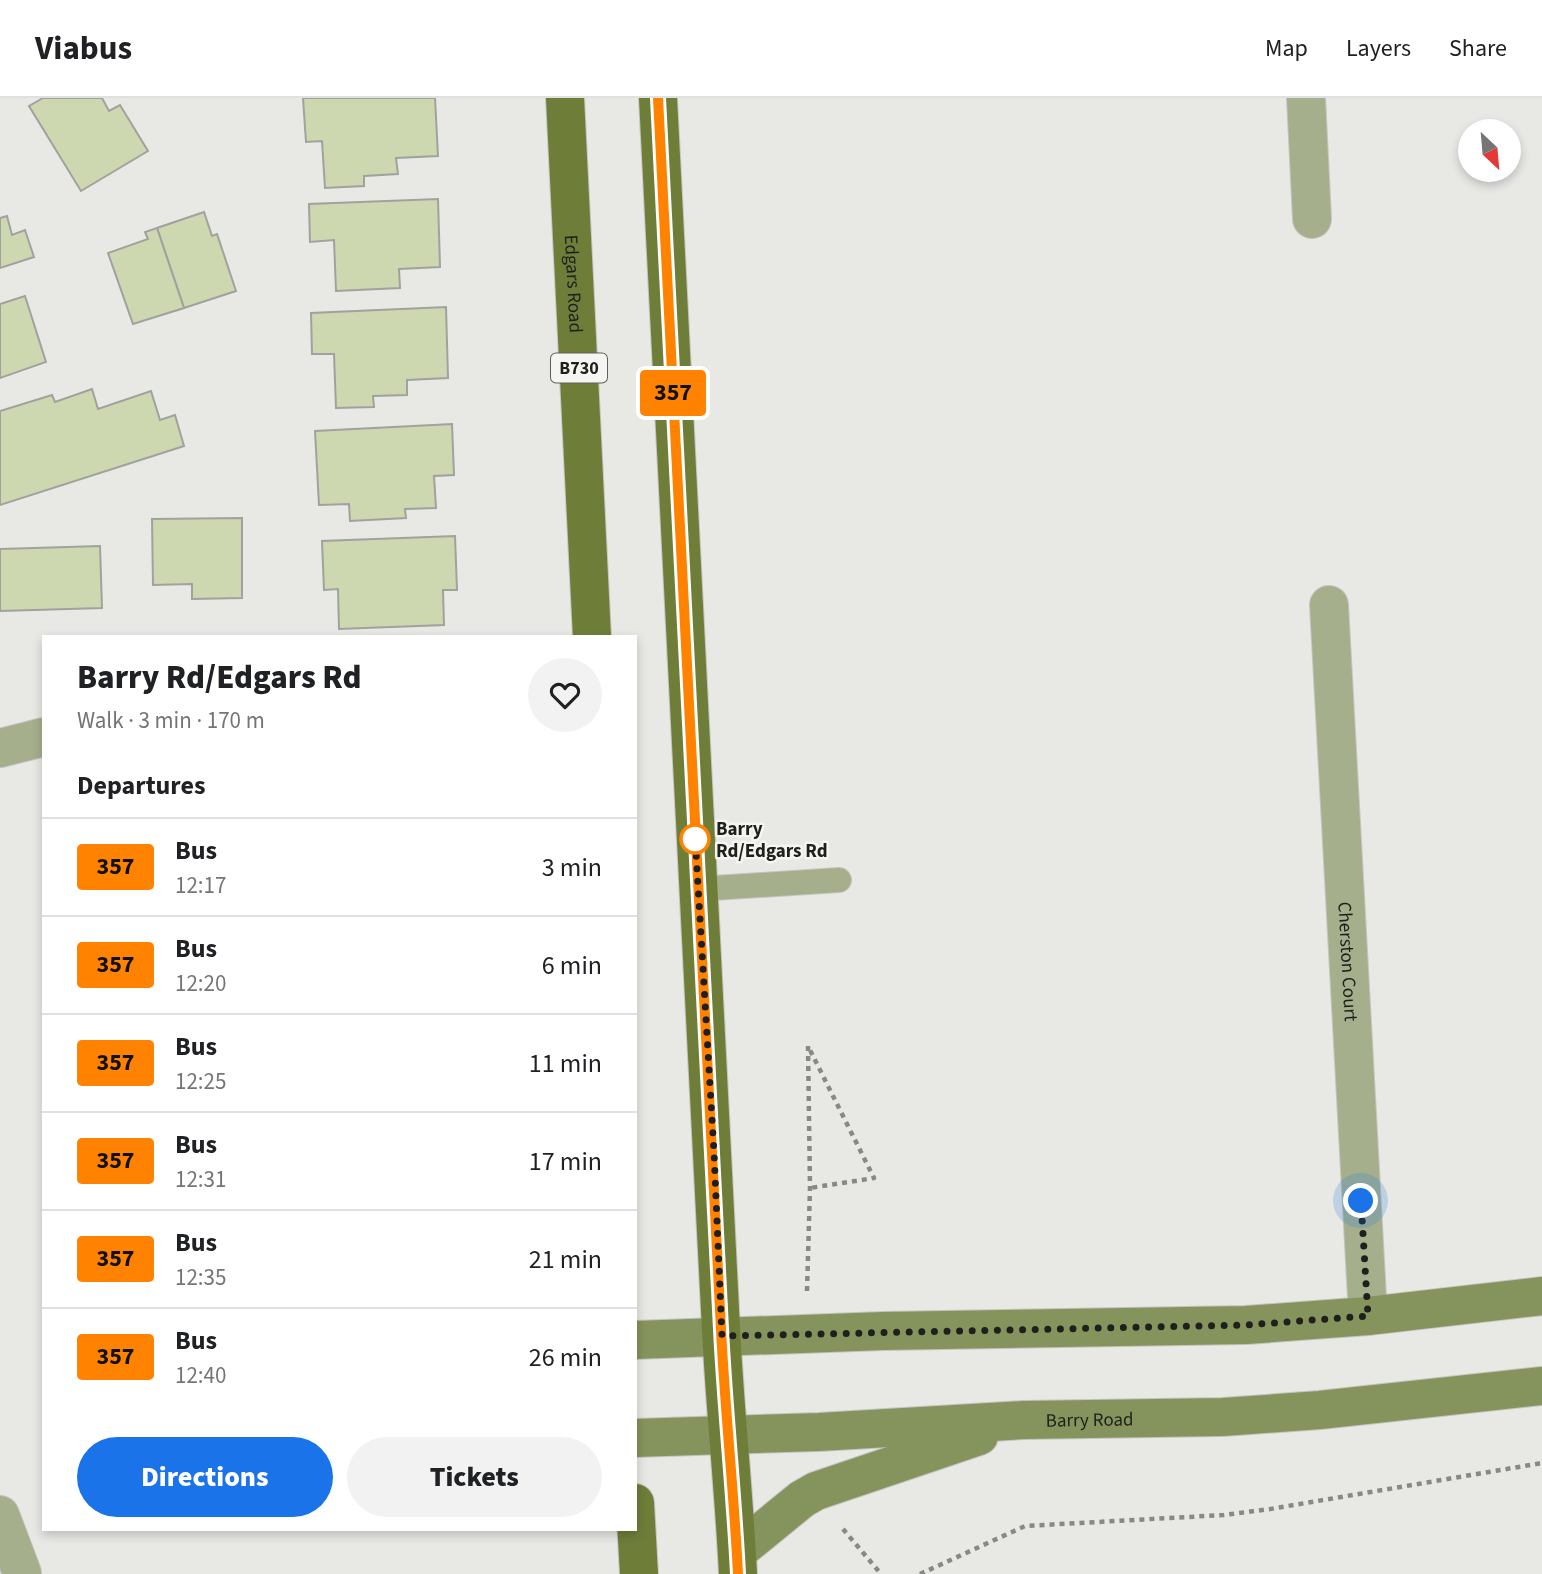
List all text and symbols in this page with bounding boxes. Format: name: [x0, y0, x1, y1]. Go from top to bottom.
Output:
text: Viabus: [35, 25, 132, 72]
text: Map: [1265, 31, 1308, 66]
text: Layers: [1346, 31, 1411, 66]
text: Share: [1449, 31, 1507, 66]
north arrow: [1458, 119, 1521, 182]
map controls: [1458, 119, 1521, 182]
street label: Edgars Road: [557, 234, 589, 334]
road number: B730: [551, 354, 607, 382]
line badge: 357: [633, 370, 713, 416]
text: 357: [654, 375, 692, 410]
text: Barry Rd/Edgars Rd: [77, 654, 362, 701]
button: heart: [528, 658, 602, 732]
text: Walk · 3 min · 170 m: [77, 704, 265, 737]
text: Departures: [77, 767, 205, 804]
place label: Barry Rd/Edgars Rd: [716, 816, 828, 865]
marker: Barry Rd/Edgars Rd: [680, 824, 710, 854]
text: Bus: [175, 832, 217, 869]
text: 357: [96, 849, 135, 884]
text: 3 min: [542, 849, 602, 886]
text: 12:17: [175, 869, 226, 902]
street label: Cherston Court: [1330, 901, 1364, 1023]
text: Bus: [175, 930, 217, 967]
text: 357: [96, 947, 135, 982]
text: 6 min: [542, 947, 602, 984]
text: 12:20: [175, 967, 226, 1000]
text: Bus: [175, 1028, 217, 1065]
text: 357: [96, 1045, 135, 1080]
text: 11 min: [529, 1045, 602, 1082]
text: 12:25: [175, 1065, 226, 1098]
text: Bus: [175, 1126, 217, 1163]
text: 357: [96, 1143, 135, 1178]
text: 17 min: [529, 1143, 602, 1180]
text: 12:31: [175, 1163, 226, 1196]
your location: [1343, 1183, 1378, 1218]
text: Bus: [175, 1224, 217, 1261]
text: 357: [96, 1241, 135, 1276]
text: 21 min: [529, 1241, 602, 1278]
text: 12:35: [175, 1261, 226, 1294]
text: Bus: [175, 1322, 217, 1359]
text: 357: [96, 1339, 135, 1374]
text: 26 min: [529, 1339, 602, 1376]
text: 12:40: [175, 1359, 226, 1392]
street label: Barry Road: [1045, 1406, 1134, 1435]
button: Directions: [77, 1437, 333, 1517]
button: Tickets: [347, 1437, 602, 1517]

